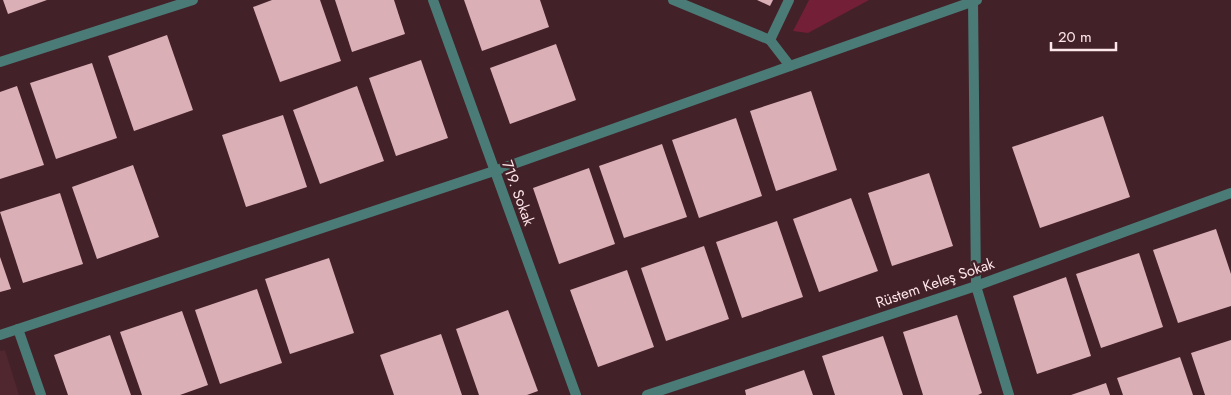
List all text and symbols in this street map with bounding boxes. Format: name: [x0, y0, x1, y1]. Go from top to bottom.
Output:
scale bar: [1051, 20, 1116, 52]
text: 20 m: [1058, 26, 1092, 48]
street label: 719. Sokak: [496, 157, 540, 229]
street label: Rüstem Keleş Sokak: [873, 252, 998, 314]

